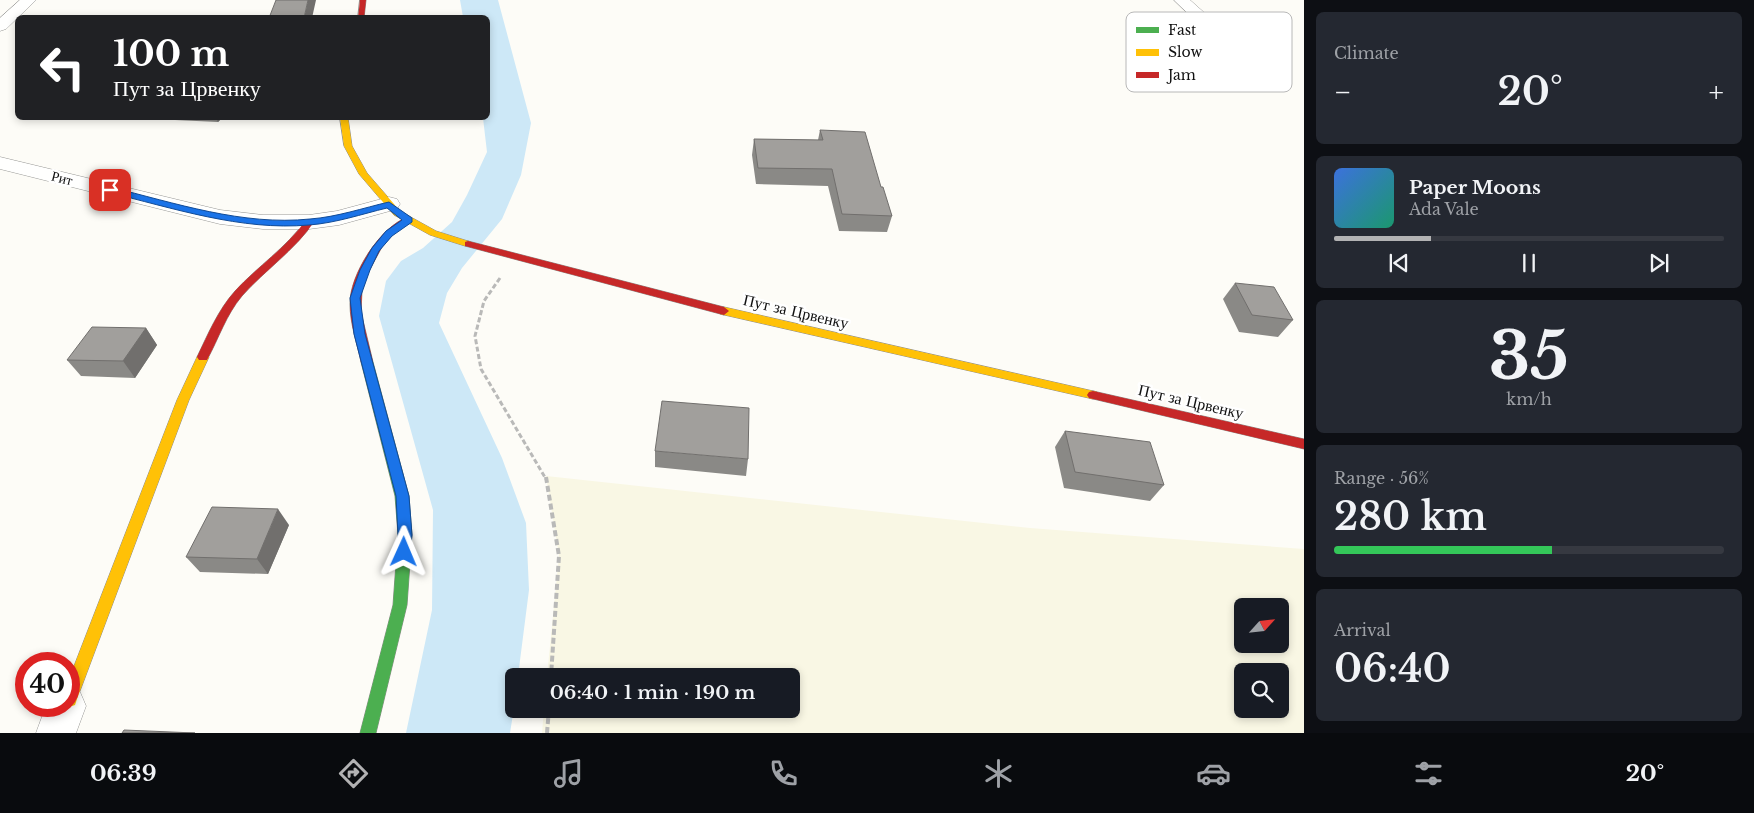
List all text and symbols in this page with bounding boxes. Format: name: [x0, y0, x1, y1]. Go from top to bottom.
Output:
legend: [1126, 12, 1292, 92]
text: Fast: [1168, 21, 1197, 39]
text: 100 m: [113, 32, 229, 75]
icon: left: [30, 35, 95, 100]
text: Slow: [1168, 43, 1202, 61]
text: Climate: [1334, 43, 1399, 63]
text: Jam: [1166, 66, 1196, 84]
text: 20°: [1497, 68, 1563, 115]
text: Пут за Црвенку: [113, 75, 261, 102]
text: −: [1334, 75, 1352, 110]
text: +: [1709, 75, 1724, 110]
street label: Рит: [49, 167, 75, 189]
pin: [89, 169, 131, 211]
icon: arrive: [96, 176, 124, 204]
text: Paper Moons: [1409, 176, 1541, 199]
text: Ada Vale: [1409, 199, 1479, 219]
icon: previous: [1385, 249, 1413, 277]
icon: pause: [1515, 249, 1543, 277]
icon: next: [1645, 249, 1673, 277]
street label: Пут за Црвенку: [741, 289, 851, 333]
text: 35: [1489, 316, 1569, 397]
street label: Пут за Црвенку: [1136, 379, 1246, 423]
text: km/h: [1506, 389, 1552, 409]
text: Range · 56%: [1334, 468, 1429, 488]
text: 280 km: [1334, 493, 1487, 540]
position arrow: [377, 525, 429, 577]
north arrow: [1234, 598, 1289, 652]
map controls: [1234, 598, 1289, 718]
text: Arrival: [1334, 620, 1391, 640]
text: 06:40: [1334, 645, 1451, 692]
speed limit sign: 40: [15, 652, 80, 717]
button: search: [1234, 663, 1289, 718]
text: 06:40 · 1 min · 190 m: [550, 681, 755, 704]
icon: directions: [336, 756, 371, 791]
icon: music: [551, 756, 586, 791]
icon: phone: [766, 756, 801, 791]
icon: climate: [981, 756, 1016, 791]
icon: car: [1196, 756, 1231, 791]
icon: filters: [1411, 756, 1446, 791]
text: 06:39: [90, 760, 156, 787]
text: 20°: [1626, 760, 1664, 787]

